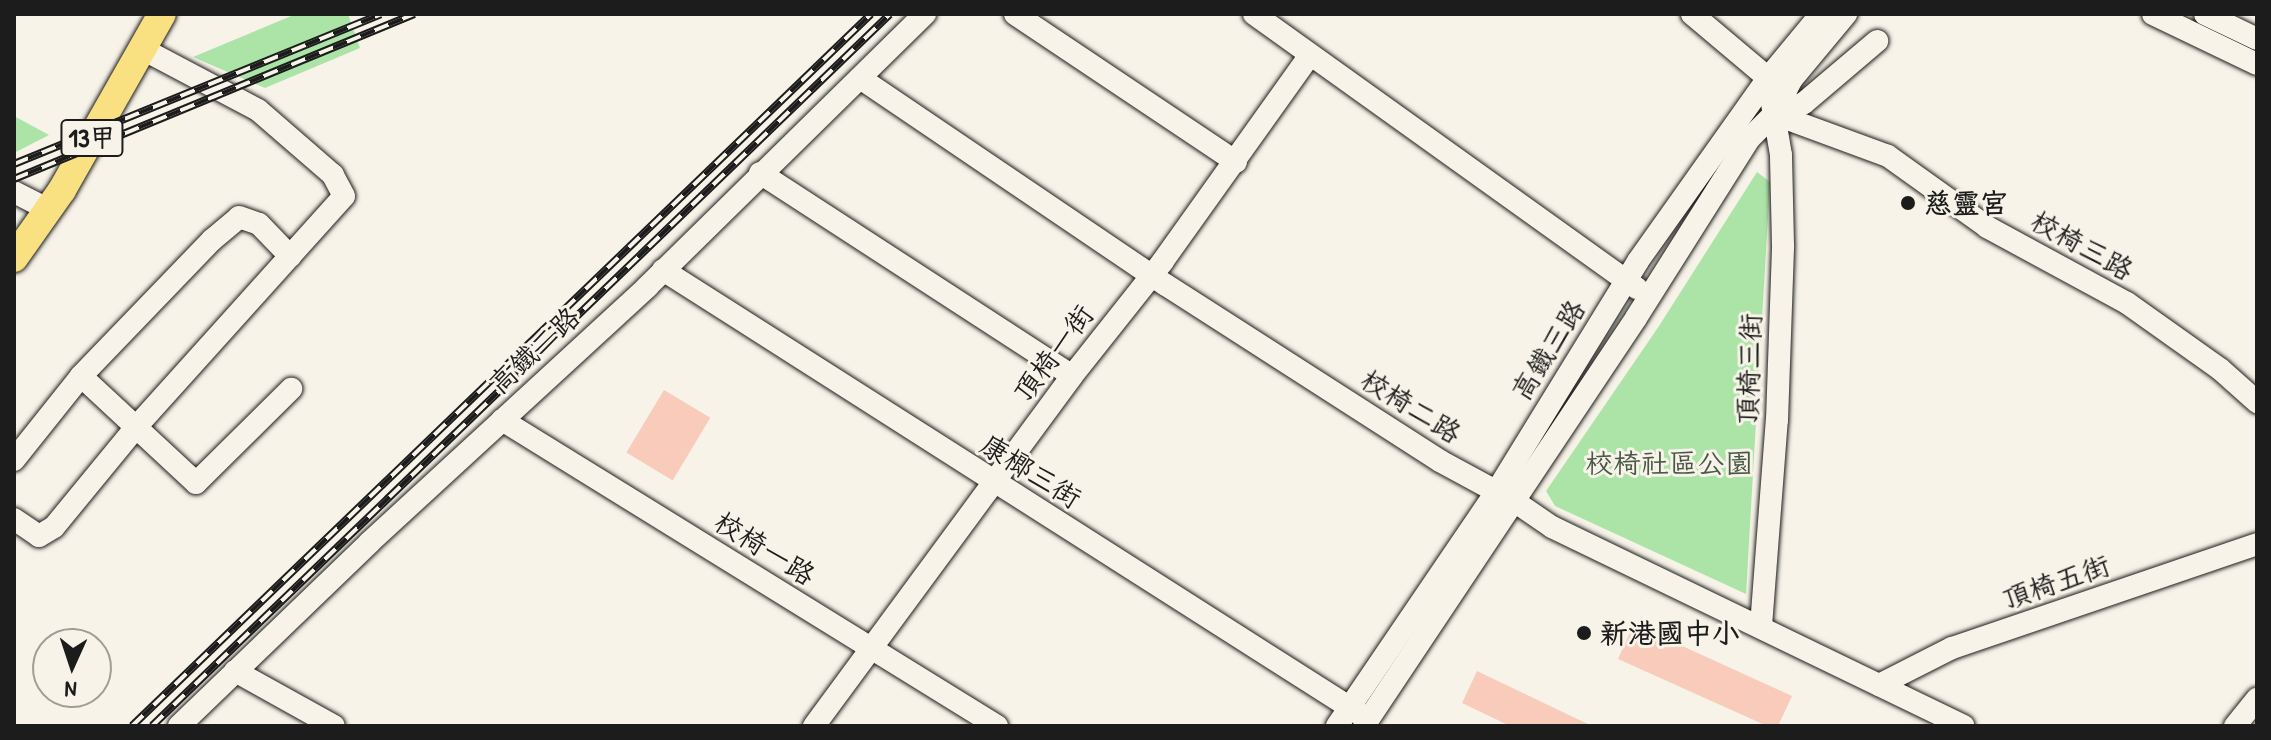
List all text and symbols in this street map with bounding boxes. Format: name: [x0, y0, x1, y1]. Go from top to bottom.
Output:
road number: 13甲: [60, 116, 124, 160]
place label: 慈靈宮: [1924, 186, 2008, 220]
marker: 慈靈宮: [1899, 194, 1917, 212]
street label: 校椅三路: [2025, 203, 2139, 287]
street label: 高鐵三路: [1504, 294, 1592, 406]
street label: 頂椅一街: [1006, 298, 1100, 408]
street label: 高鐵二路: [482, 300, 586, 400]
street label: 頂椅三街: [1730, 312, 1768, 426]
street label: 校椅二路: [1355, 362, 1467, 450]
street label: 康榔三街: [975, 427, 1087, 515]
park label: 校椅社區公園: [1585, 446, 1753, 480]
street label: 校椅一路: [709, 504, 821, 592]
street label: 頂椅五街: [1998, 548, 2114, 616]
place label: 新港國中小: [1600, 616, 1740, 650]
marker: 新港國中小: [1575, 624, 1593, 642]
north arrow: [32, 628, 112, 708]
text: N: [64, 675, 77, 705]

